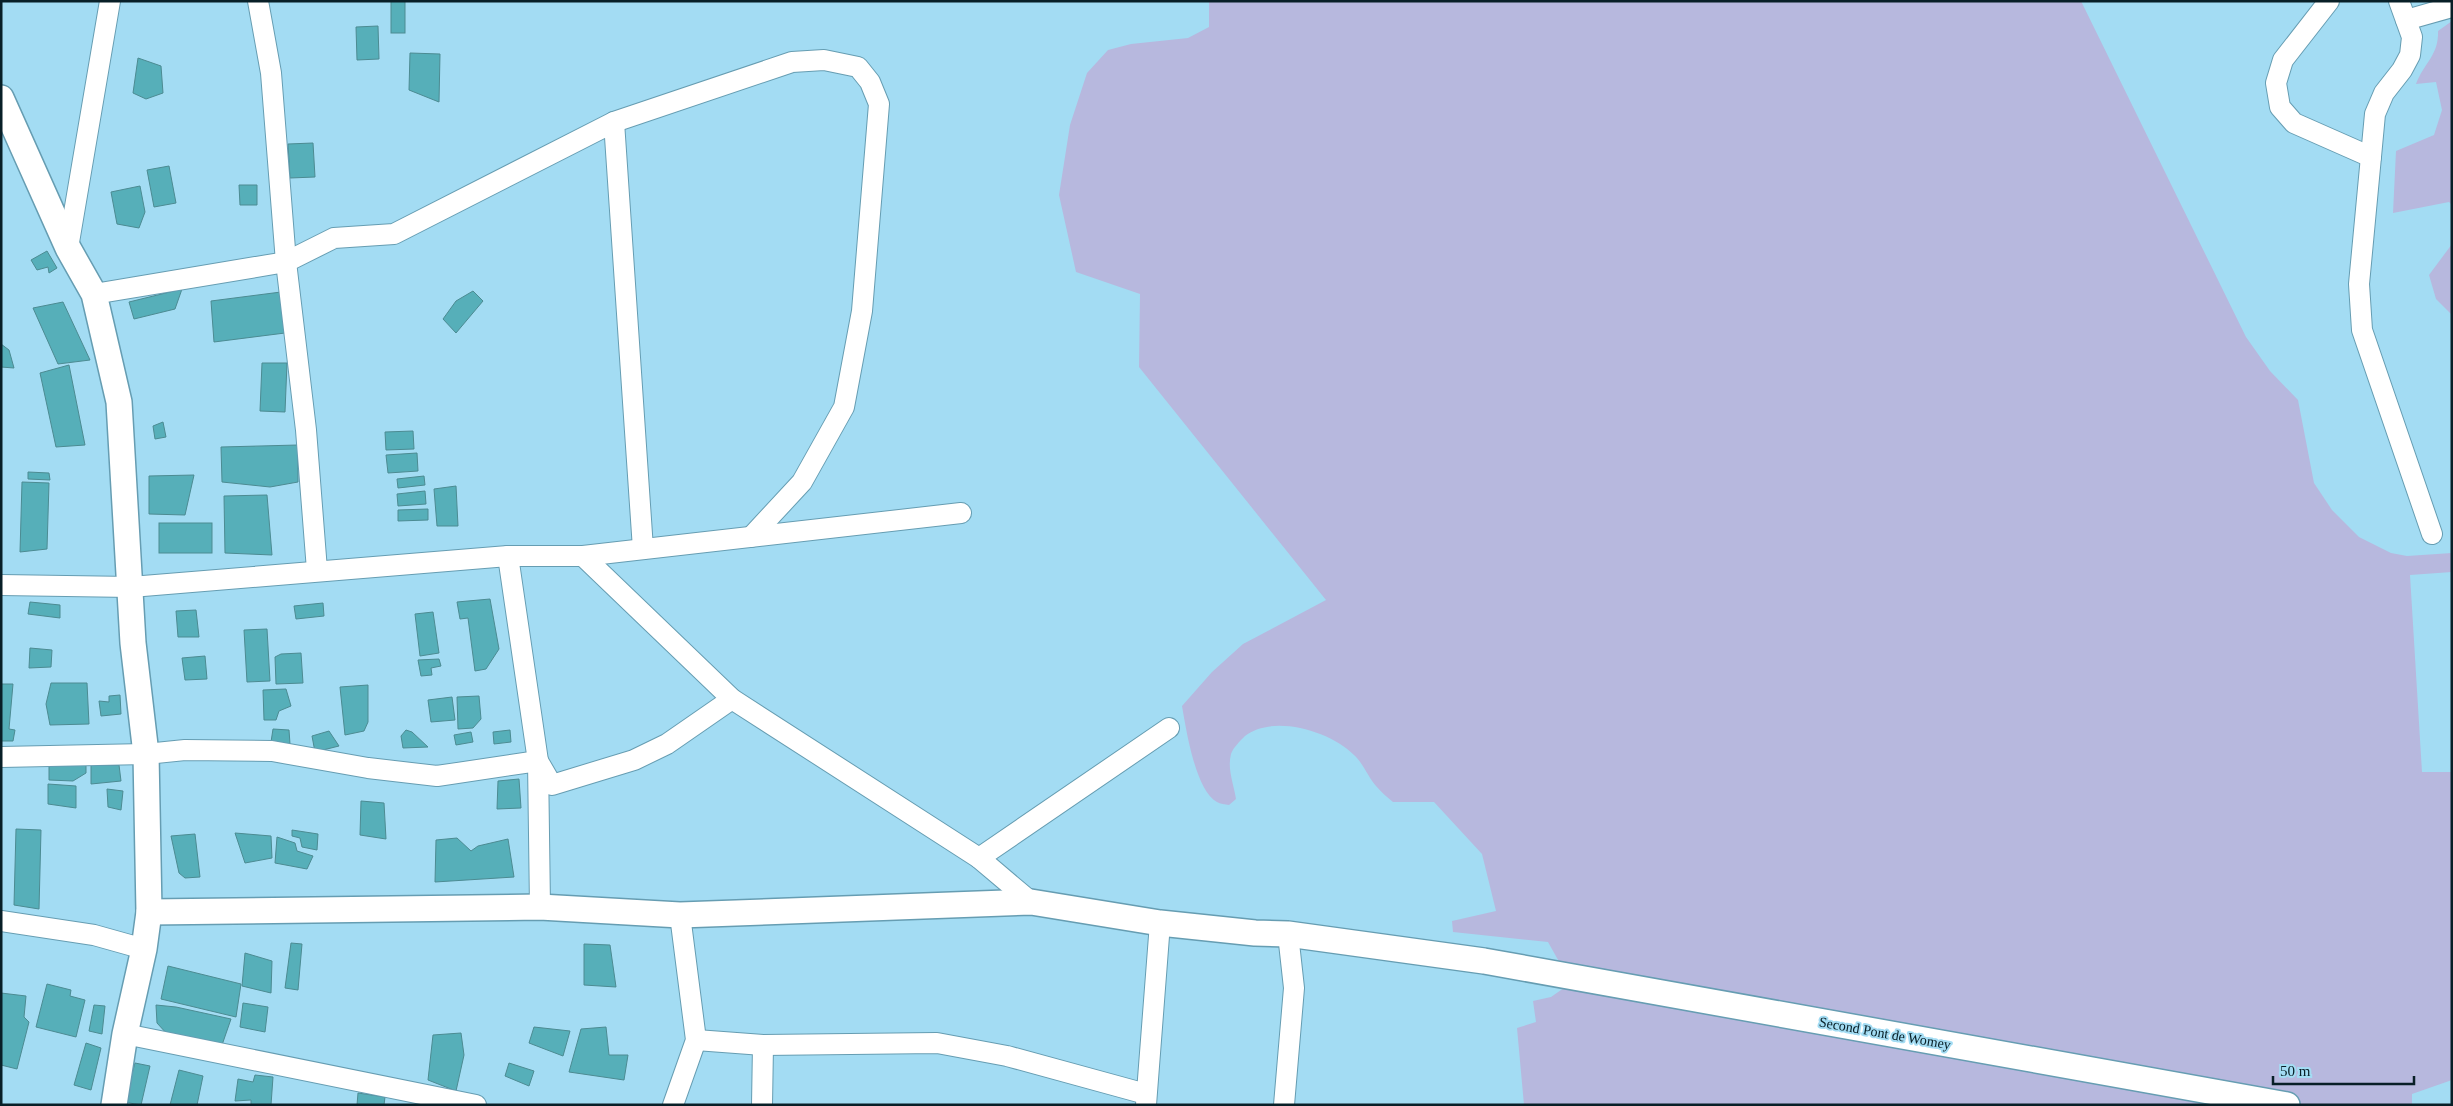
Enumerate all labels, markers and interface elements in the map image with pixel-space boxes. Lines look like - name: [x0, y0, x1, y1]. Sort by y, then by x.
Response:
- street label: Second Pont de Womey: [1818, 1015, 1952, 1052]
- scale bar: [2273, 1054, 2414, 1086]
- text: 50 m: [2280, 1063, 2311, 1079]

